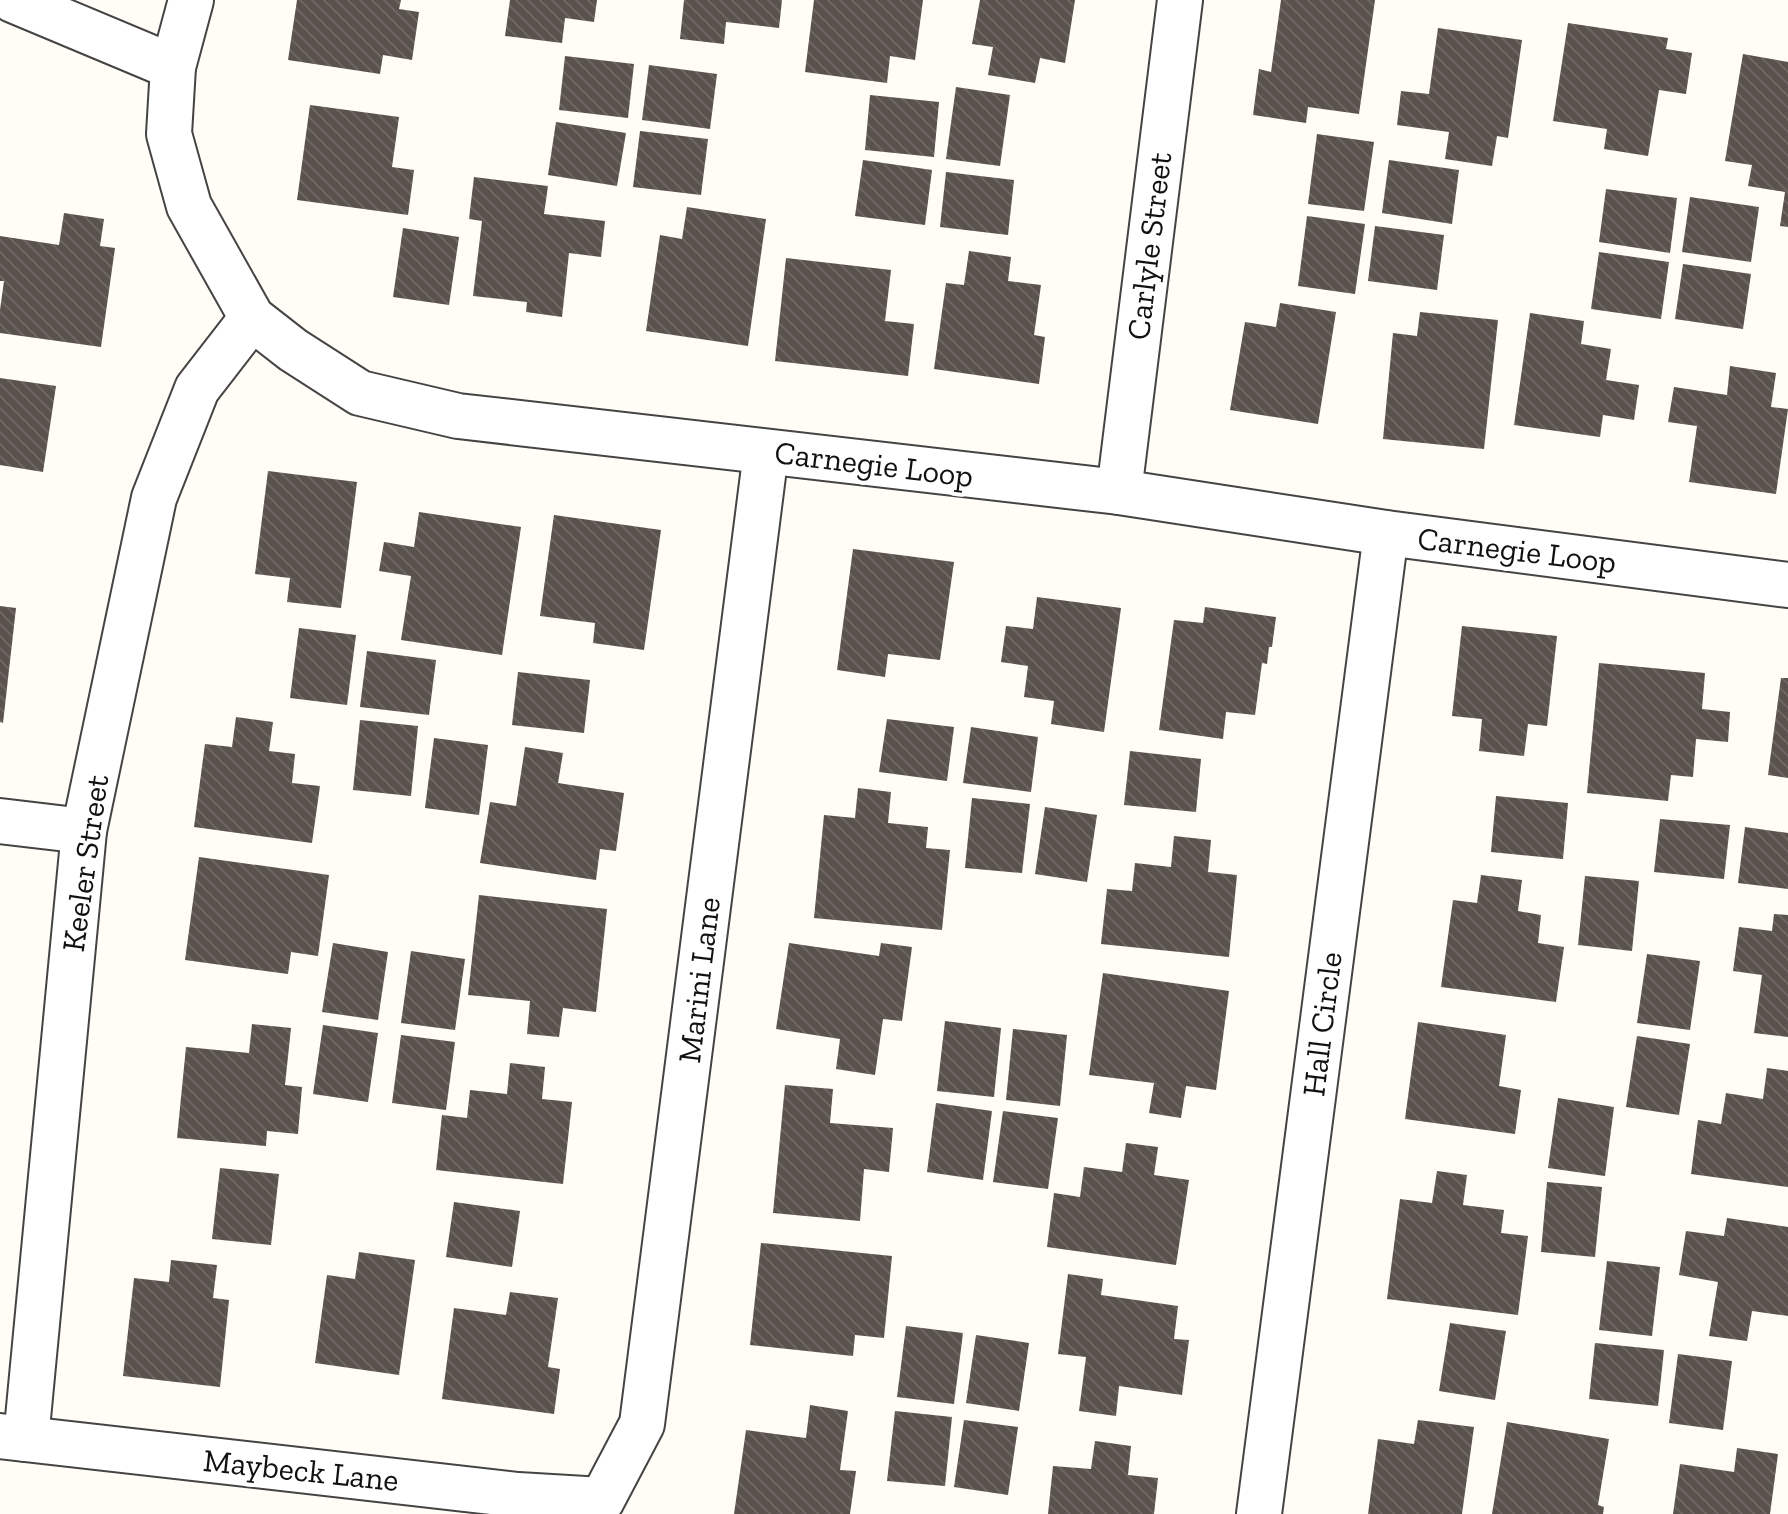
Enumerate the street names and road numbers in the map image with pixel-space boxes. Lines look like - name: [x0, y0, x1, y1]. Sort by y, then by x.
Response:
- street label: Carlyle Street: [1119, 150, 1179, 342]
- street label: Carnegie Loop: [773, 433, 975, 495]
- street label: Carnegie Loop: [1416, 519, 1618, 581]
- street label: Keeler Street: [54, 772, 116, 954]
- street label: Marini Lane: [670, 895, 728, 1065]
- street label: Hall Circle: [1294, 950, 1350, 1098]
- street label: Maybeck Lane: [201, 1441, 401, 1499]

